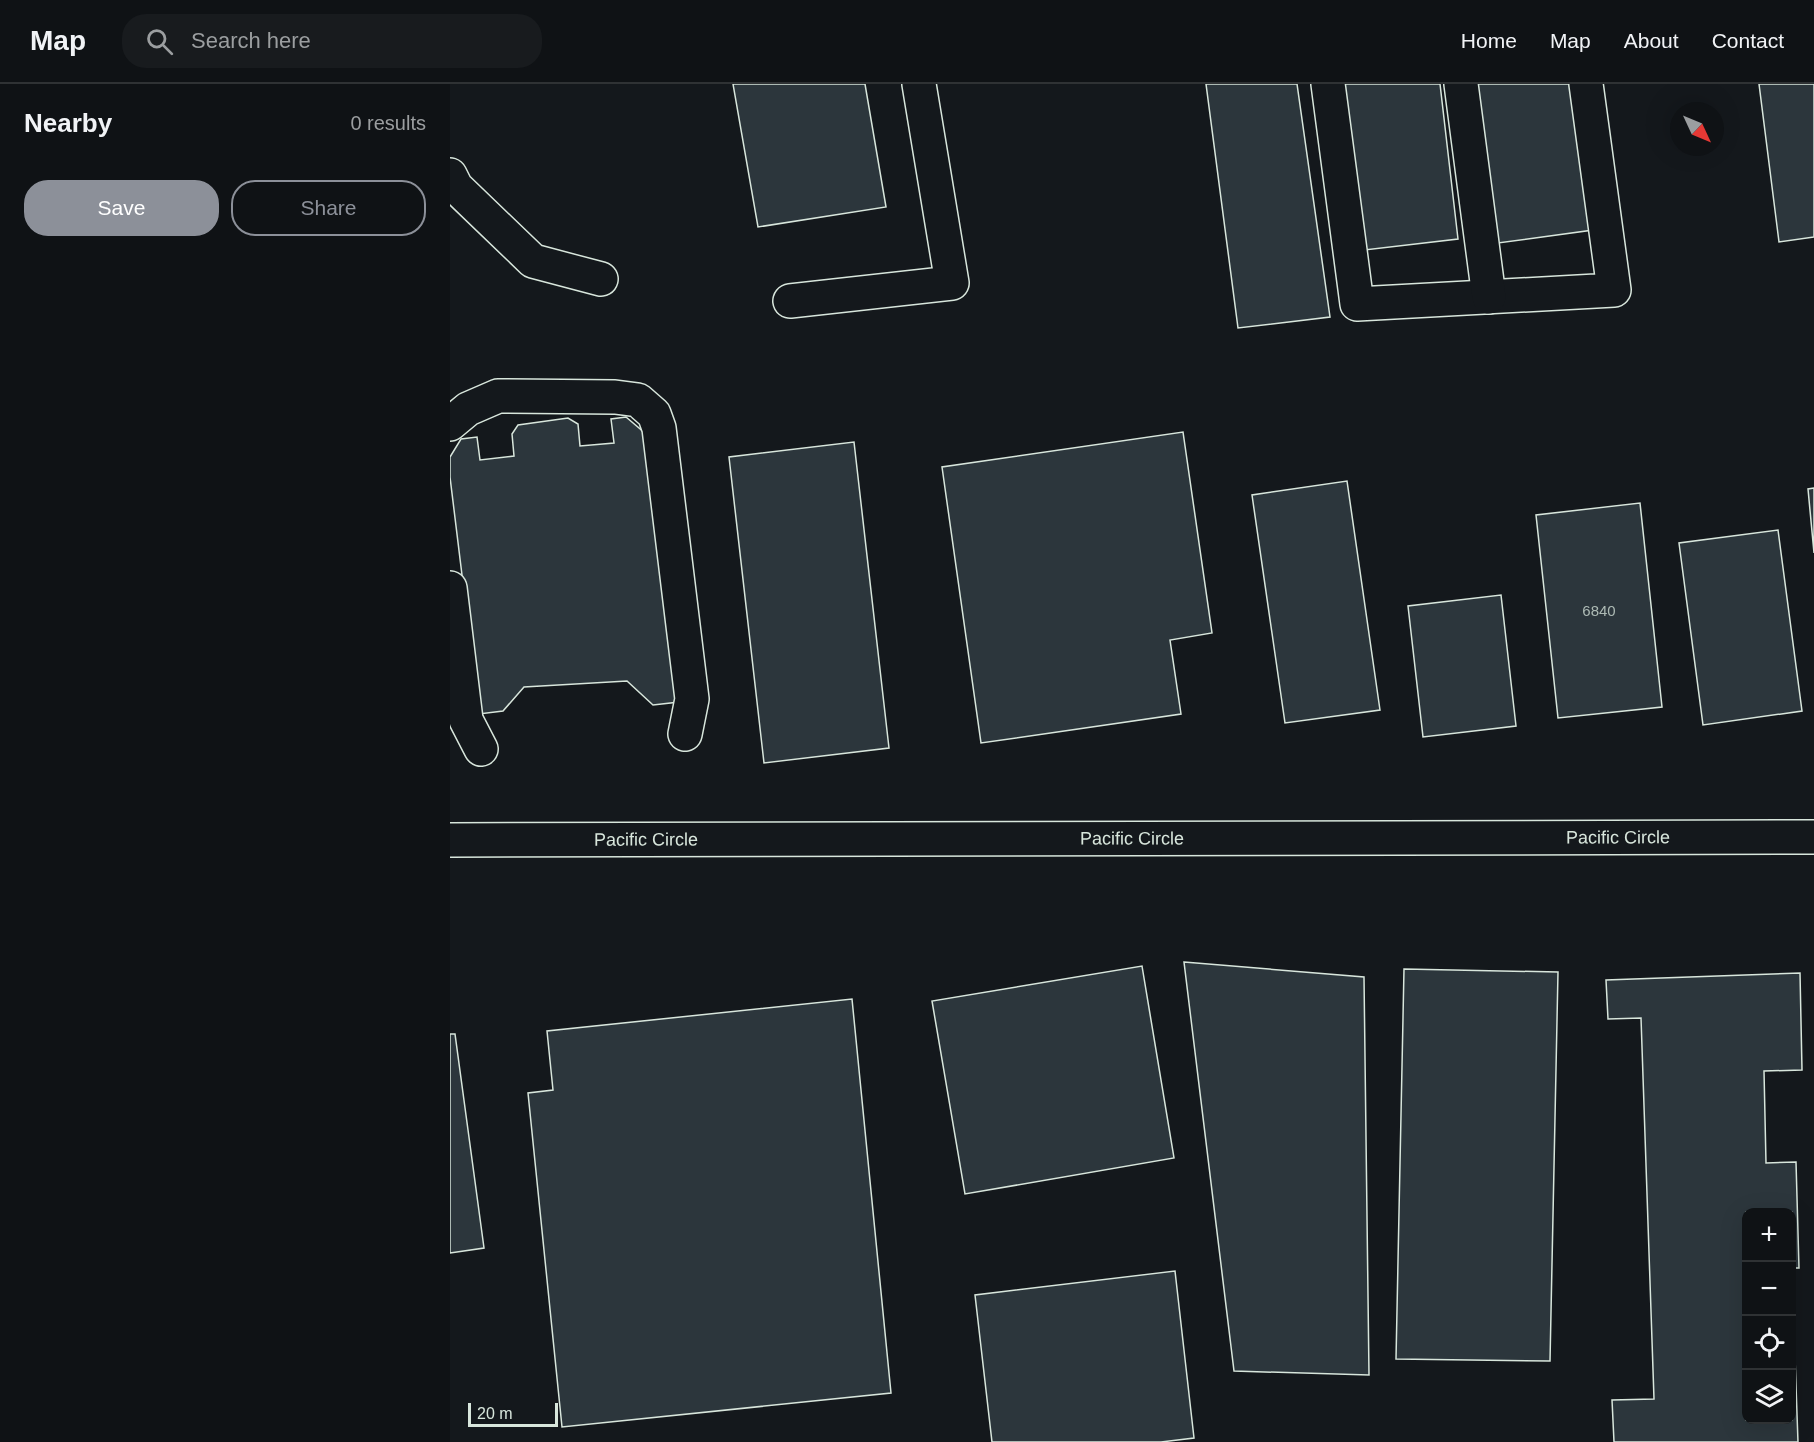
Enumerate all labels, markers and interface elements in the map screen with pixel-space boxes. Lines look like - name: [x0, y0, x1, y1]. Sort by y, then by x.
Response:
- search box: [122, 14, 542, 68]
- text: Map: [30, 25, 86, 56]
- icon: search: [143, 25, 176, 58]
- text: Search here: [191, 28, 311, 53]
- text: Home: [1461, 29, 1517, 52]
- text: Map: [1550, 29, 1591, 52]
- text: About: [1624, 29, 1679, 52]
- text: Contact: [1712, 29, 1784, 52]
- north arrow: [1670, 102, 1724, 156]
- text: Nearby: [24, 108, 112, 138]
- text: 0 results: [350, 112, 426, 134]
- button: Save: [24, 180, 219, 236]
- button: Share: [231, 180, 426, 236]
- house number: 6840: [1582, 602, 1616, 619]
- street label: Pacific Circle: [1566, 827, 1670, 848]
- street label: Pacific Circle: [1080, 828, 1184, 849]
- street label: Pacific Circle: [594, 829, 698, 850]
- map controls: [1742, 1208, 1796, 1424]
- button: +: [1742, 1208, 1796, 1262]
- button: −: [1742, 1262, 1796, 1316]
- button: locate: [1742, 1316, 1796, 1370]
- button: layers: [1742, 1370, 1796, 1424]
- scale bar: [468, 1400, 558, 1428]
- text: 20 m: [477, 1405, 513, 1422]

